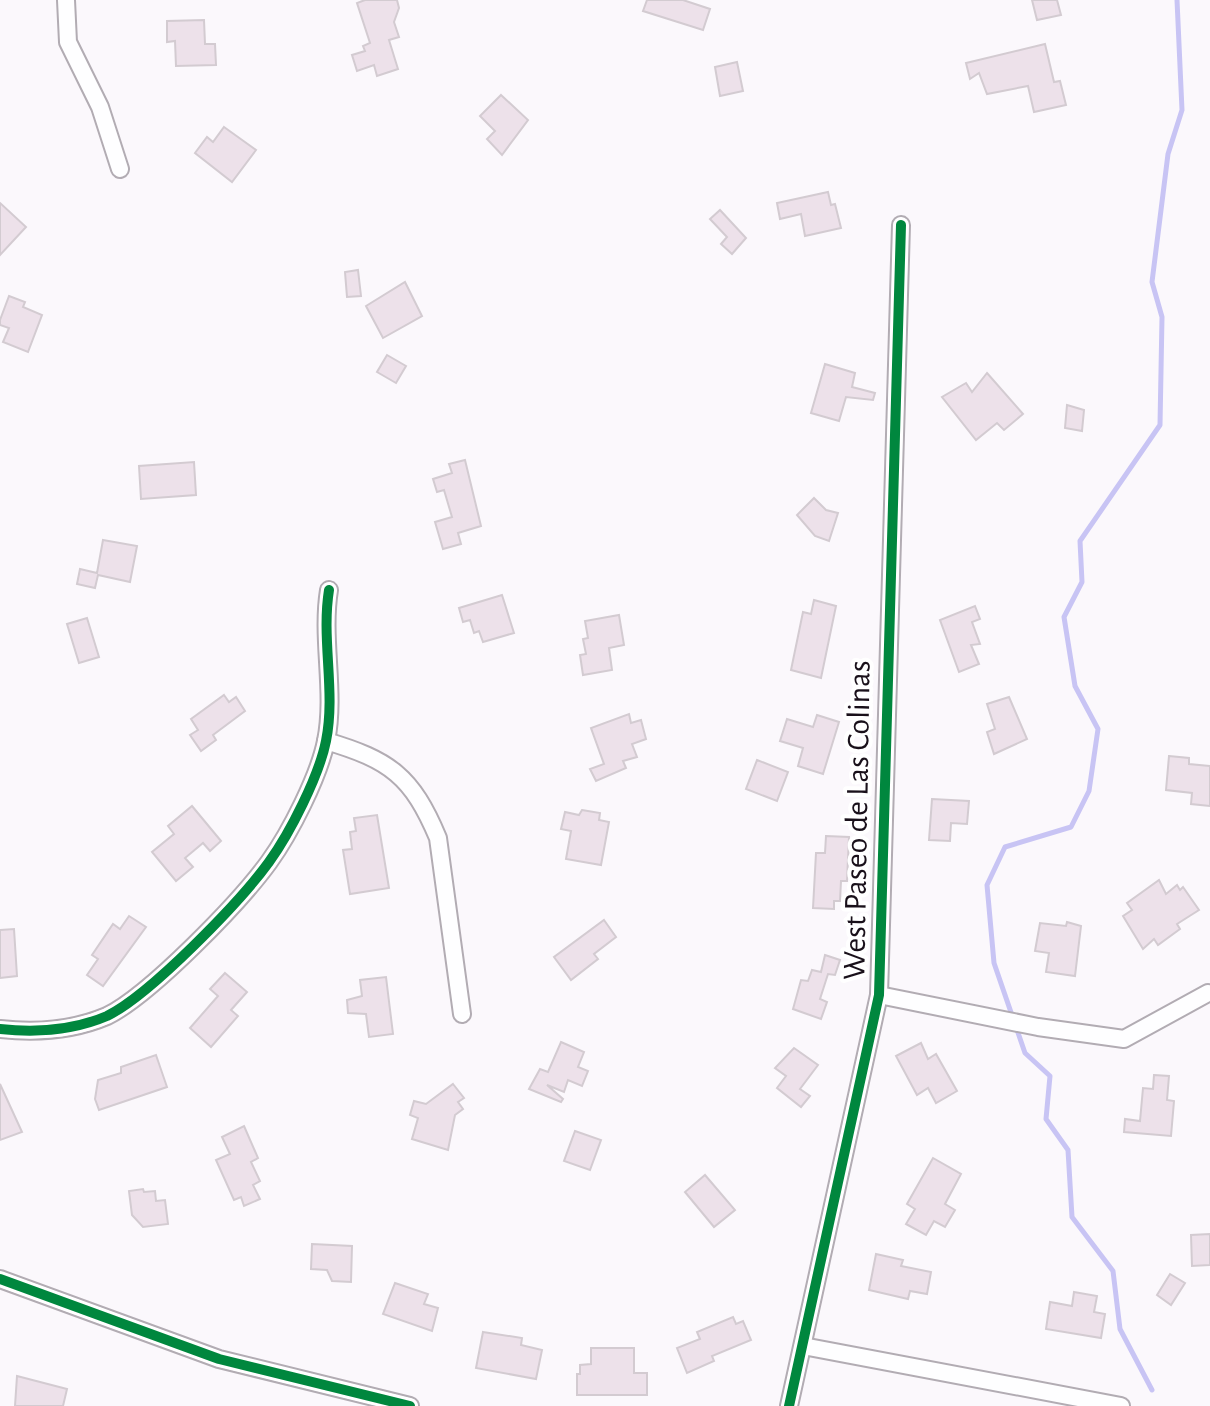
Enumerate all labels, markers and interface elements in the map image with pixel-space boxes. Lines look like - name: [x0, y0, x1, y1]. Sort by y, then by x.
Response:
- street label: West Paseo de Las Colinas: [838, 660, 876, 980]

